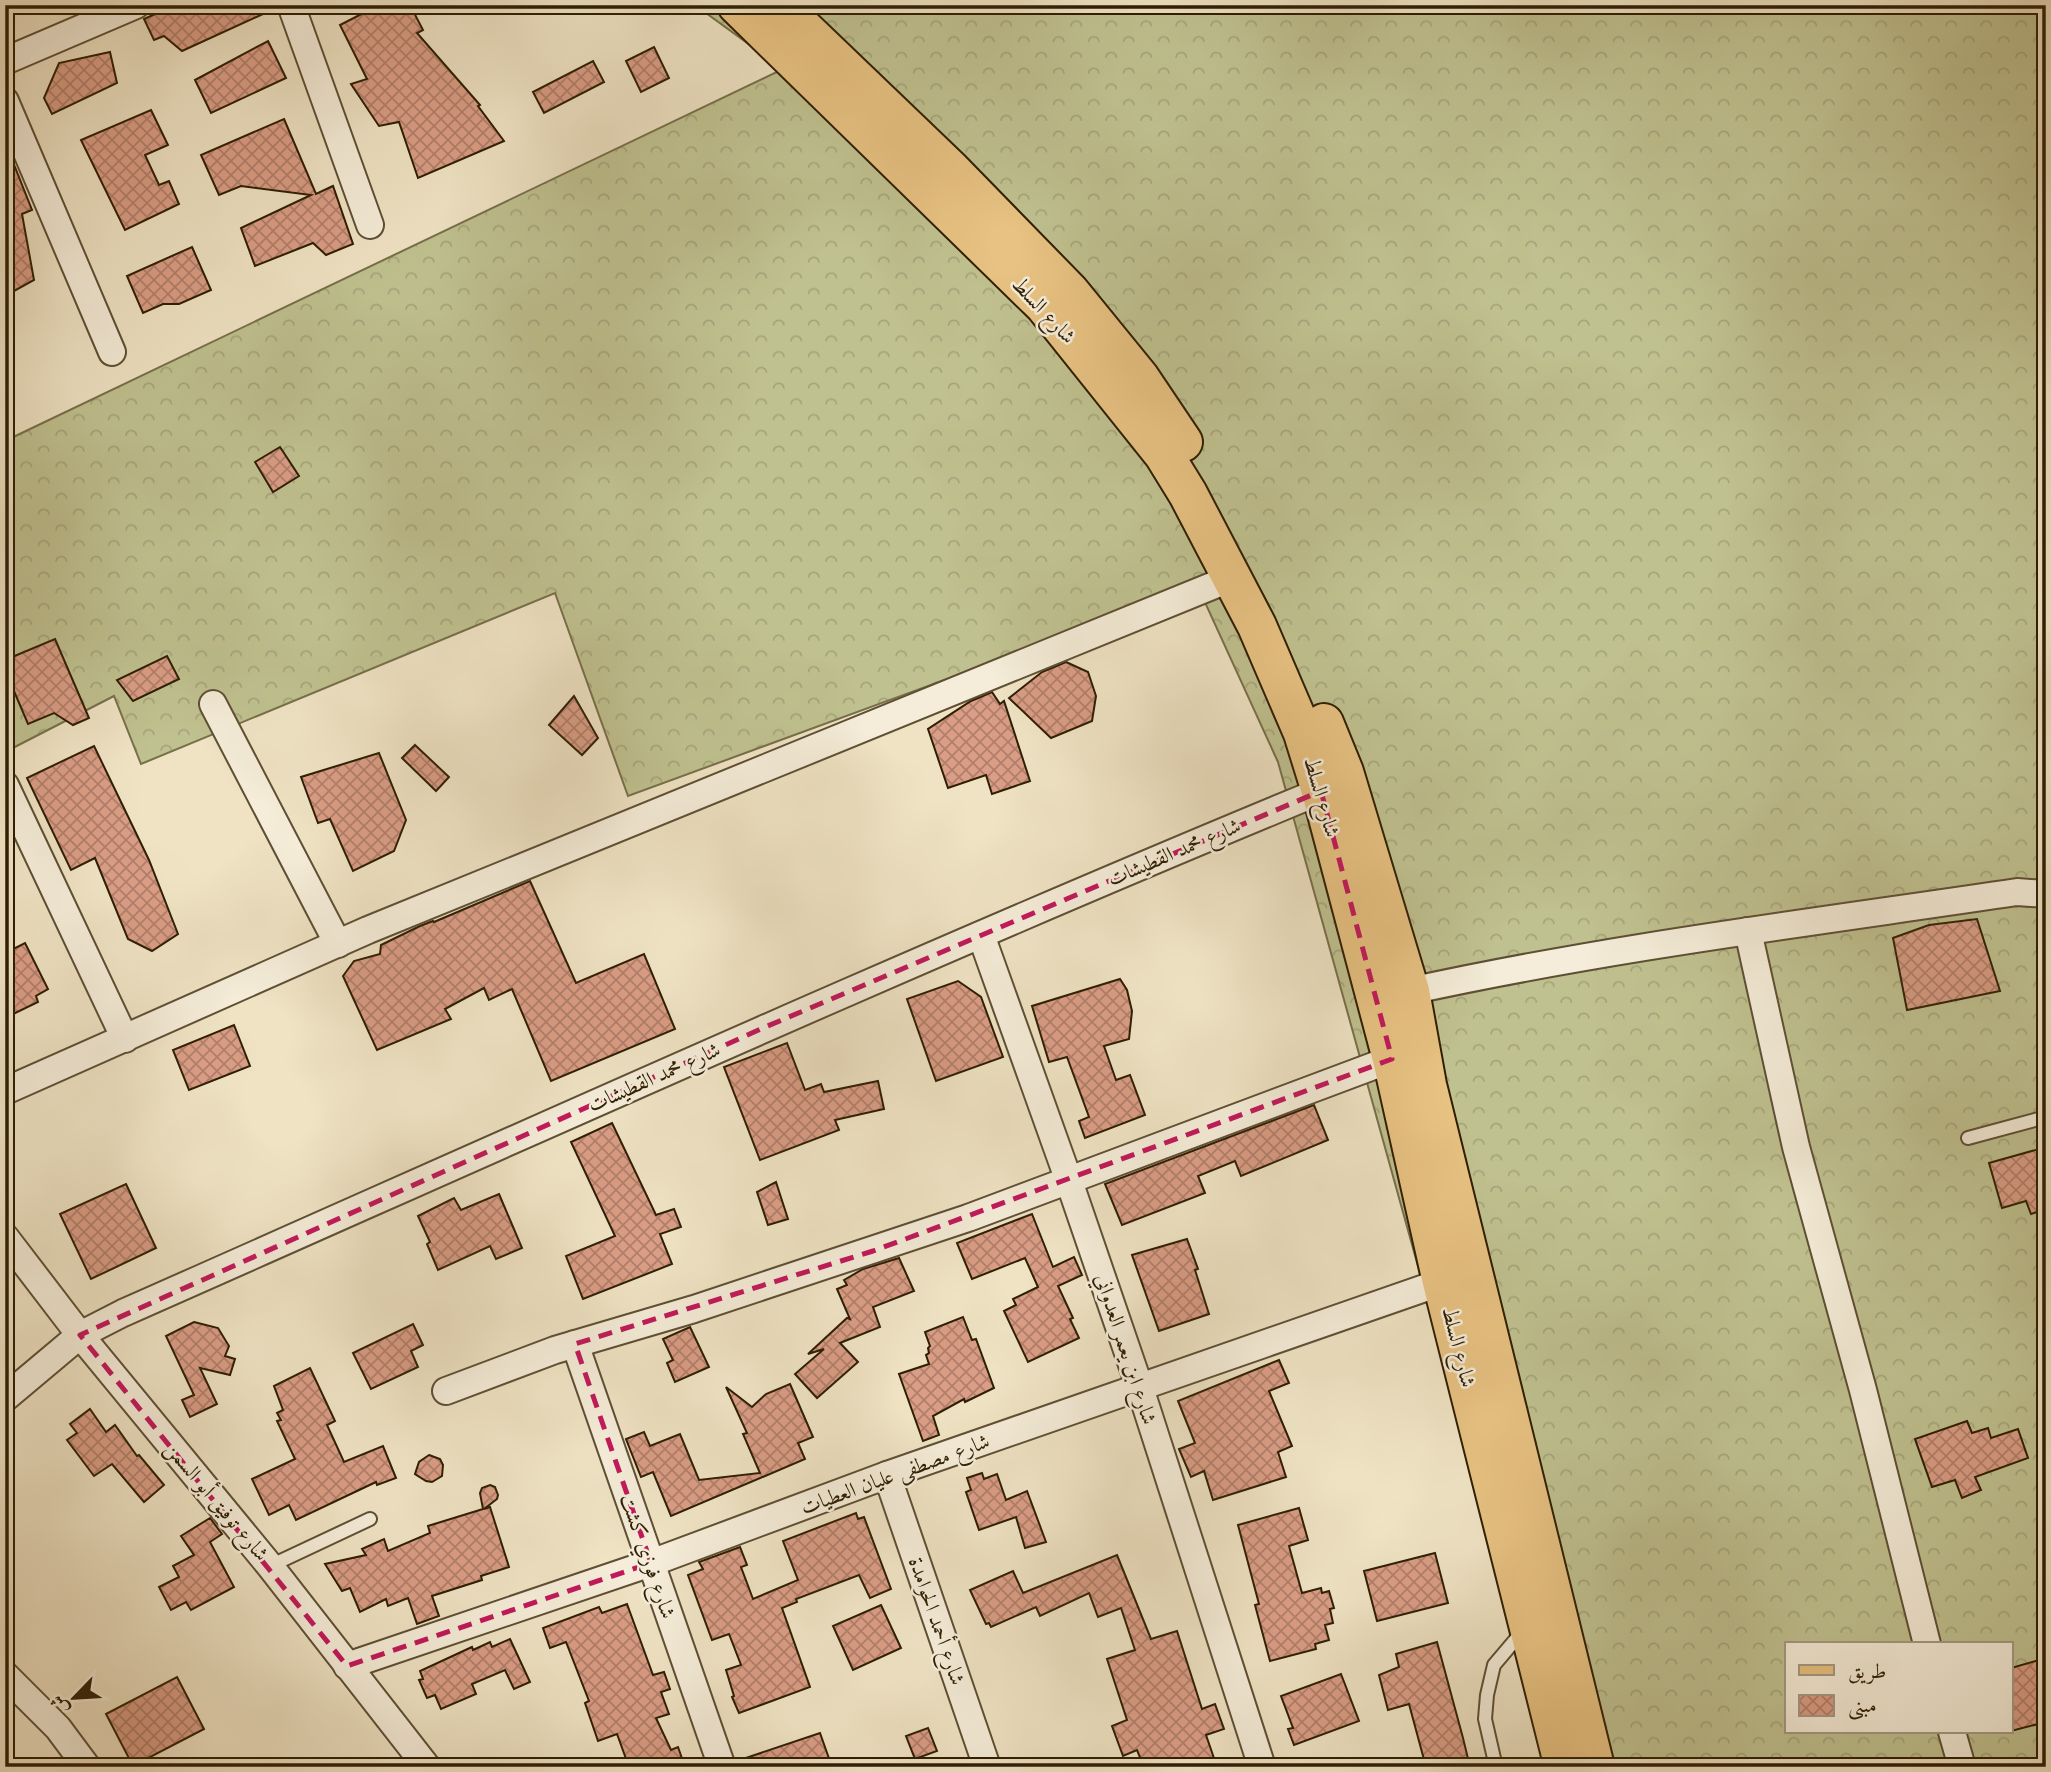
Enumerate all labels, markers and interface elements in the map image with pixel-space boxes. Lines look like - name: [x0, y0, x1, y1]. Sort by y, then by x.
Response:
- street label: شارع السلط: [1003, 273, 1079, 352]
- street label: شارع السلط: [1293, 755, 1343, 842]
- street label: شارع محمد القطيشات: [1105, 816, 1247, 896]
- street label: شارع محمد القطيشات: [585, 1040, 726, 1122]
- street label: شارع ابن يعمر العدواني: [1085, 1272, 1159, 1429]
- street label: شارع السلط: [1432, 1305, 1479, 1391]
- street label: شارع مصطفى عليان العطيات: [798, 1431, 995, 1525]
- street label: شارع توفيق أبو السمن: [156, 1435, 276, 1569]
- street label: شارع فوزي كشت: [610, 1491, 678, 1624]
- street label: شارع أحمد الحوامدة: [898, 1553, 973, 1690]
- legend: [1785, 1642, 2012, 1734]
- text: طريق: [1848, 1662, 1886, 1684]
- north arrow: [38, 1664, 108, 1734]
- text: ش: [48, 1692, 73, 1717]
- text: مبنى: [1848, 1696, 1877, 1720]

